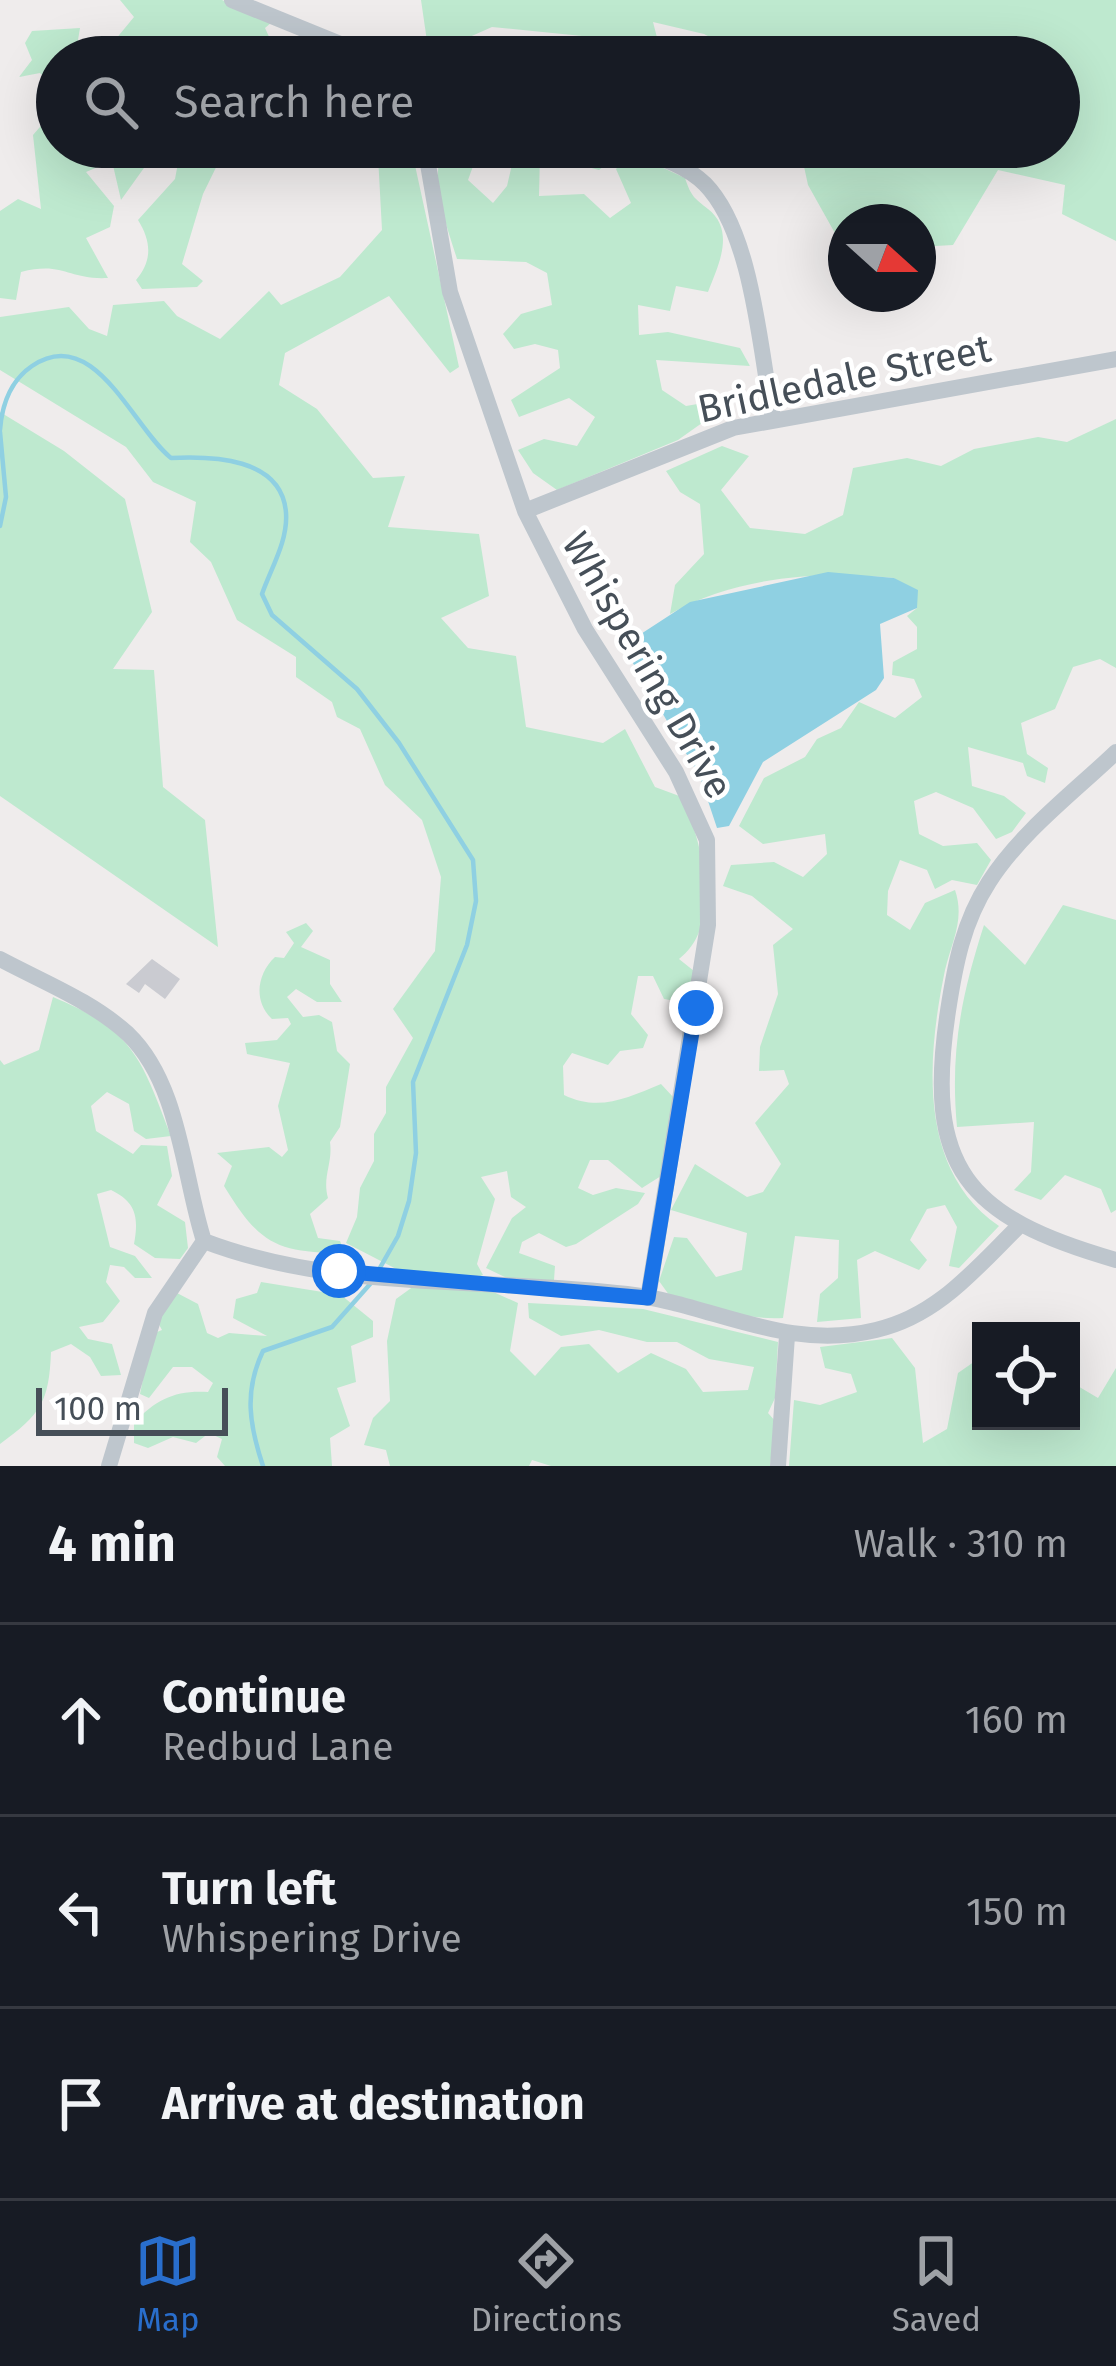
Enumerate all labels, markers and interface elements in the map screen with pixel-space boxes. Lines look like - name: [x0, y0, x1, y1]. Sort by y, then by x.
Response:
- search box: [36, 36, 1080, 168]
- icon: search: [78, 69, 144, 135]
- text: Search here: [174, 75, 414, 129]
- north arrow: [828, 204, 936, 312]
- street label: Bridledale Street: [694, 325, 996, 432]
- street label: Whispering Drive: [552, 524, 742, 807]
- route end: [669, 981, 723, 1035]
- route start: [312, 1244, 366, 1298]
- map controls: [972, 1322, 1080, 1430]
- button: locate: [972, 1322, 1080, 1430]
- scale bar: [36, 1382, 228, 1435]
- text: 100 m: [54, 1389, 142, 1429]
- text: 4 min: [48, 1513, 176, 1575]
- text: Walk · 310 m: [854, 1521, 1068, 1567]
- text: Continue: [162, 1670, 346, 1724]
- icon: ahead: [48, 1687, 114, 1753]
- text: 160 m: [965, 1697, 1068, 1743]
- text: Redbud Lane: [162, 1724, 393, 1770]
- text: Turn left: [162, 1862, 336, 1916]
- icon: left: [48, 1879, 114, 1945]
- text: 150 m: [966, 1889, 1068, 1935]
- text: Whispering Drive: [162, 1916, 462, 1962]
- icon: arrive: [48, 2071, 114, 2137]
- text: Arrive at destination: [162, 2077, 585, 2131]
- tab: Map: [135, 2228, 201, 2340]
- tab: Directions: [471, 2228, 622, 2340]
- tab: Saved: [892, 2228, 981, 2340]

